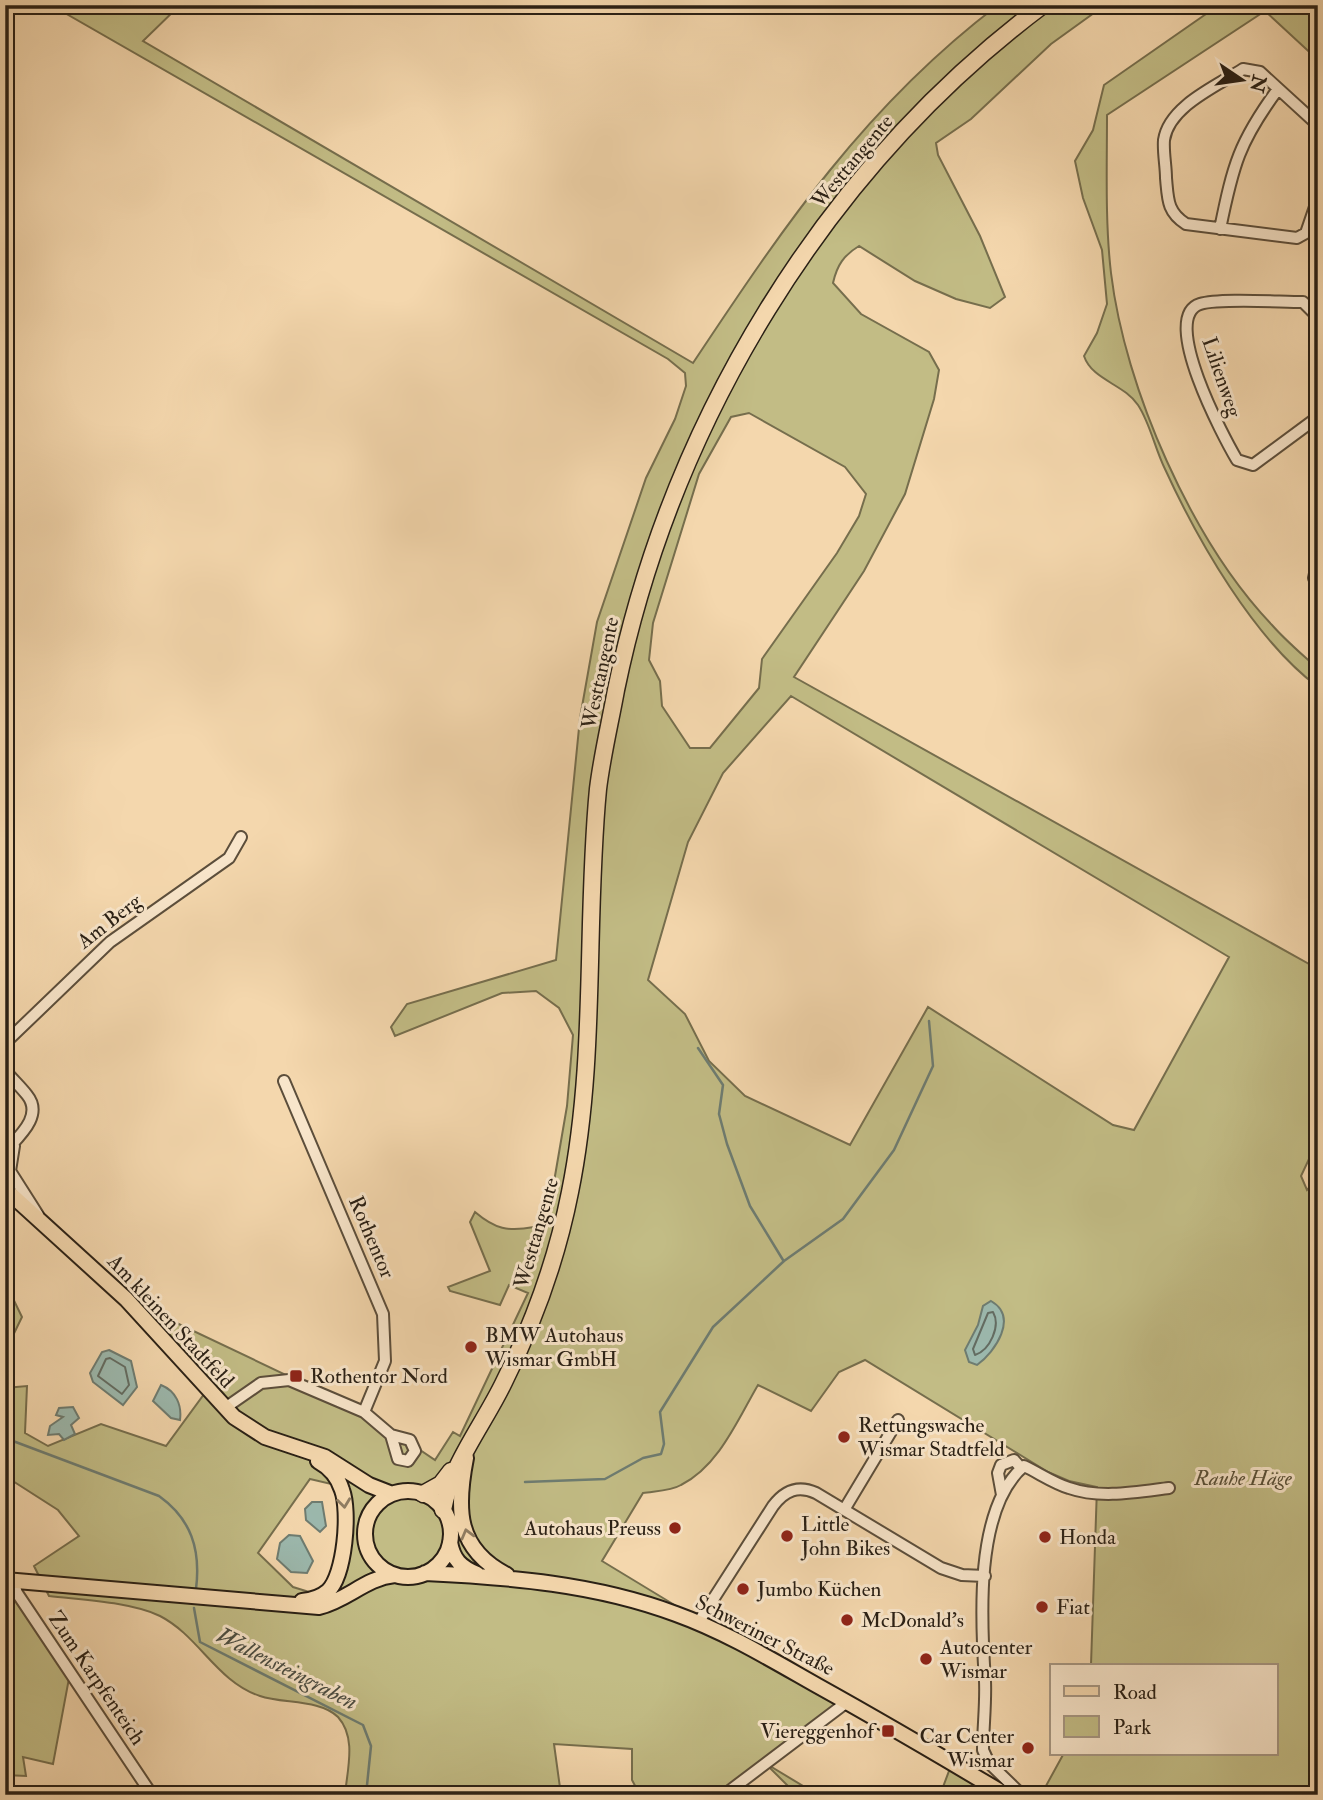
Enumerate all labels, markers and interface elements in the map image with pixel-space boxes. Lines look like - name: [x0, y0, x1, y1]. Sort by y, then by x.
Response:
- north arrow: [1208, 46, 1278, 116]
- text: N: [1244, 72, 1271, 96]
- street label: Westtangente: [805, 109, 899, 214]
- street label: Lilienweg: [1195, 334, 1248, 421]
- street label: Westtangente: [575, 614, 626, 733]
- street label: Am Berg: [71, 887, 148, 956]
- street label: Westtangente: [508, 1174, 565, 1293]
- street label: Rothentor: [342, 1192, 401, 1283]
- street label: Am kleinen Stadtfeld: [101, 1248, 240, 1395]
- place label: BMW Autohaus Wismar GmbH: [484, 1322, 623, 1373]
- marker: BMW Autohaus Wismar GmbH: [463, 1339, 479, 1355]
- place label: Rothentor Nord: [310, 1363, 448, 1390]
- marker: Rothentor Nord: [288, 1368, 304, 1384]
- place label: Rettungswache Wismar Stadtfeld: [857, 1412, 1005, 1463]
- marker: Rettungswache Wismar Stadtfeld: [836, 1429, 852, 1445]
- park label: Rauhe Häge: [1193, 1465, 1293, 1492]
- one-way arrow: [337, 1498, 352, 1509]
- place label: Little John Bikes: [800, 1511, 890, 1562]
- place label: Autohaus Preuss: [523, 1515, 661, 1542]
- marker: Autohaus Preuss: [667, 1520, 683, 1536]
- place label: Honda: [1059, 1524, 1116, 1551]
- one-way arrow: [461, 1528, 475, 1540]
- marker: Little John Bikes: [779, 1528, 795, 1544]
- marker: Honda: [1037, 1529, 1053, 1545]
- place label: Jumbo Küchen: [756, 1576, 881, 1603]
- marker: Jumbo Küchen: [735, 1581, 751, 1597]
- street label: Schweriner Straße: [691, 1589, 839, 1682]
- place label: Fiat: [1056, 1594, 1090, 1621]
- marker: Fiat: [1034, 1599, 1050, 1615]
- street label: Zum Karpfenteich: [42, 1606, 151, 1750]
- place label: McDonald's: [861, 1607, 964, 1634]
- marker: McDonald's: [839, 1612, 855, 1628]
- water label: Wallensteingraben: [211, 1620, 362, 1716]
- place label: Autocenter Wismar: [939, 1634, 1032, 1685]
- marker: Autocenter Wismar: [918, 1651, 934, 1667]
- legend: [1050, 1664, 1278, 1755]
- text: Road: [1113, 1679, 1158, 1706]
- text: Park: [1113, 1714, 1151, 1741]
- place label: Viereggenhof: [760, 1718, 877, 1745]
- marker: Viereggenhof: [880, 1723, 896, 1739]
- place label: Car Center Wismar: [920, 1723, 1014, 1774]
- marker: Car Center Wismar: [1020, 1740, 1036, 1756]

